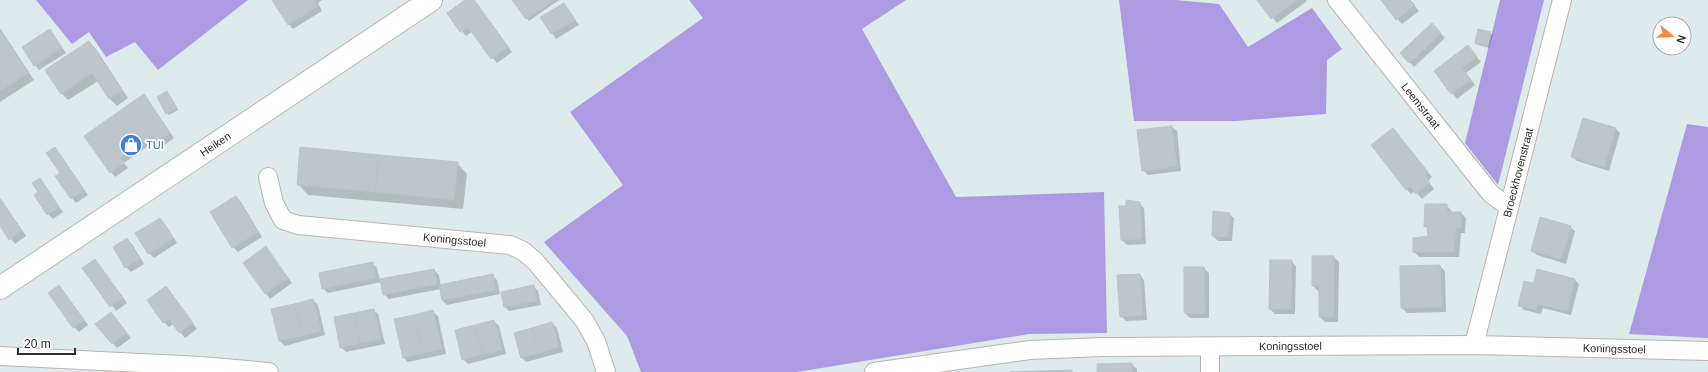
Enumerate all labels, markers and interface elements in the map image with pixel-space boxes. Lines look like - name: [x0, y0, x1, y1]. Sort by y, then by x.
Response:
- north arrow: [1652, 16, 1692, 56]
- text: N: [1674, 34, 1688, 45]
- street label: Leemstraat: [1399, 80, 1443, 131]
- street label: Broeckhovenstraat: [1501, 127, 1535, 218]
- street label: Heiken: [198, 130, 233, 159]
- shop icon: TUI: [118, 132, 144, 158]
- place label: TUI: [146, 139, 164, 151]
- street label: Koningsstoel: [423, 231, 487, 249]
- scale bar: [18, 330, 75, 356]
- text: 20 m: [24, 337, 51, 351]
- street label: Koningsstoel: [1259, 340, 1322, 352]
- street label: Koningsstoel: [1583, 342, 1646, 355]

